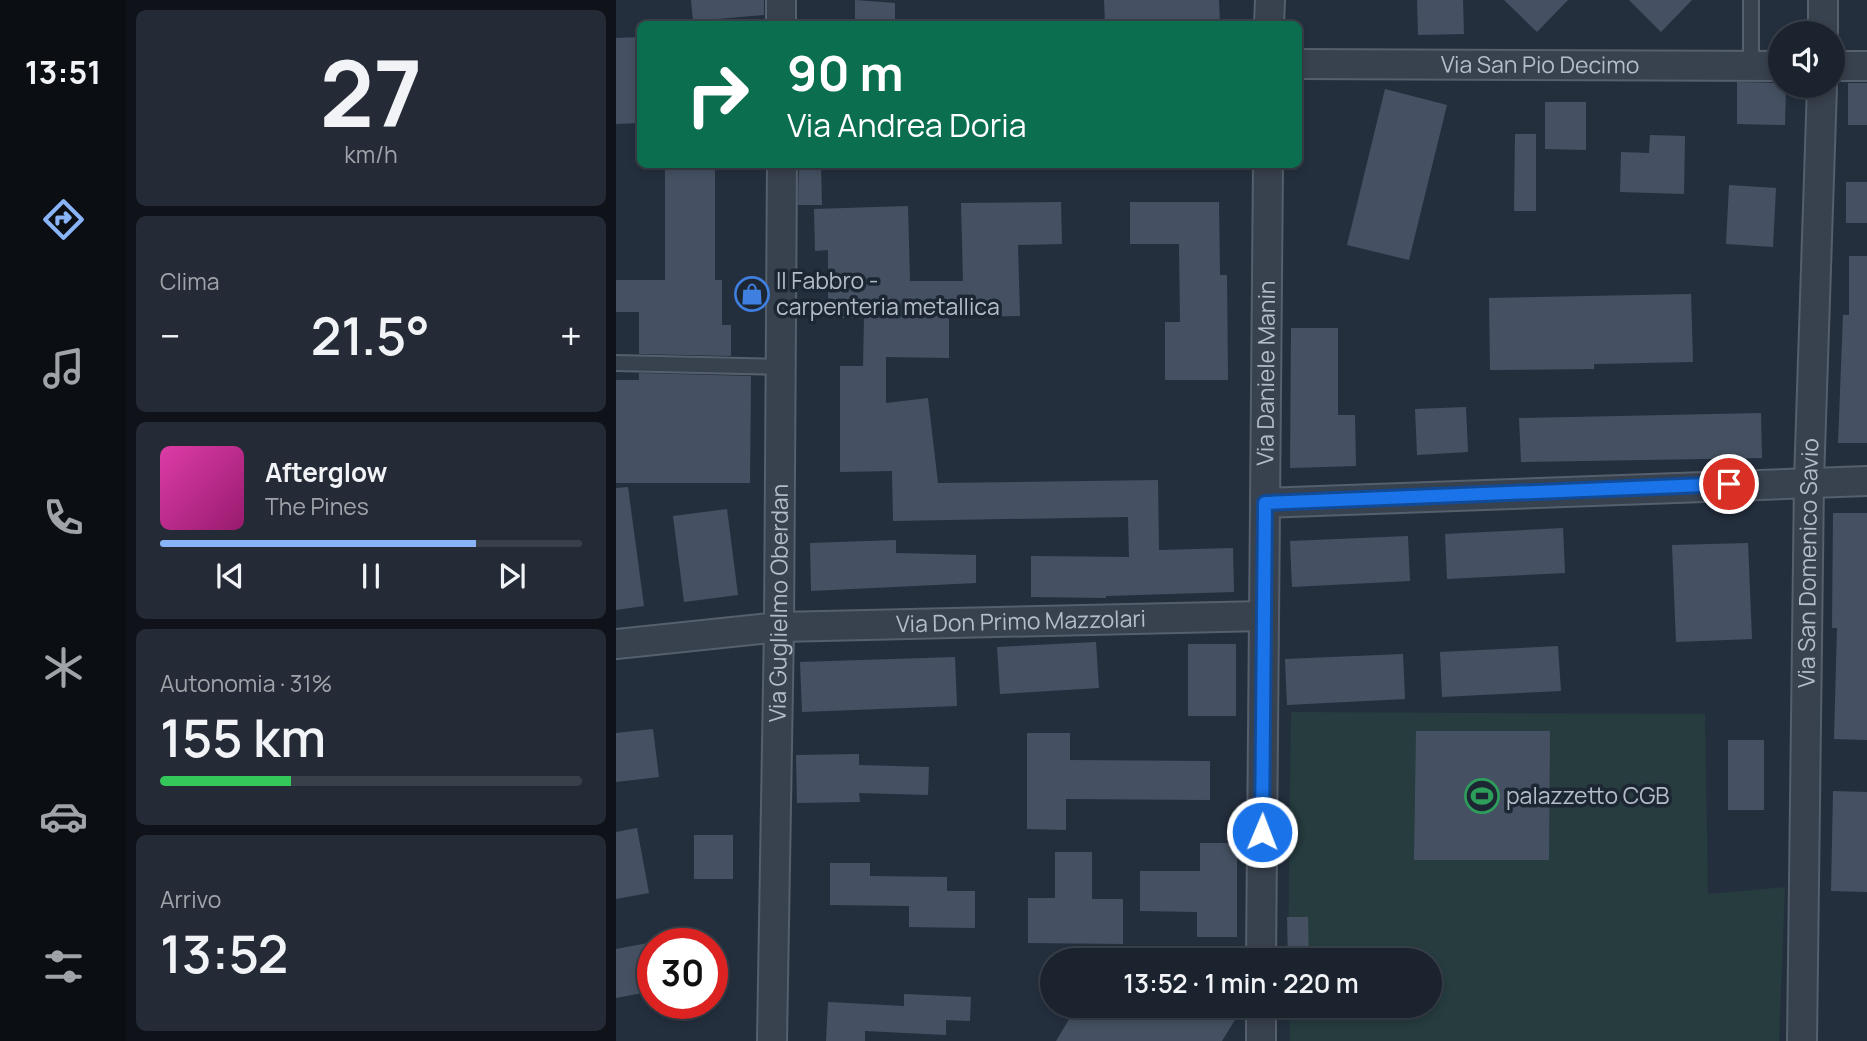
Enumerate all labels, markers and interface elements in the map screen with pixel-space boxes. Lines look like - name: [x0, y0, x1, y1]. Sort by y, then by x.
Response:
- map controls: [1768, 21, 1845, 98]
- button: sound: [1768, 21, 1845, 98]
- text: 27: [320, 30, 422, 154]
- text: 90 m: [787, 39, 904, 106]
- street label: Via San Pio Decimo: [1441, 48, 1639, 80]
- icon: right: [672, 49, 763, 140]
- text: 13:51: [25, 50, 101, 94]
- text: Via Andrea Doria: [787, 103, 1026, 147]
- text: km/h: [344, 138, 398, 170]
- icon: directions: [39, 195, 88, 244]
- place label: Il Fabbro - carpenteria metallica: [776, 264, 1000, 322]
- text: Clima: [160, 265, 219, 297]
- shop icon: Il Fabbro - carpenteria metallica: [733, 275, 771, 313]
- street label: Via Daniele Manin: [1248, 280, 1282, 466]
- text: 21.5°: [311, 300, 430, 371]
- text: −: [160, 309, 181, 361]
- text: +: [560, 309, 582, 361]
- icon: music: [39, 344, 88, 393]
- street label: Via San Domenico Savio: [1789, 438, 1825, 688]
- text: Afterglow: [265, 454, 387, 490]
- pin: [1699, 454, 1759, 514]
- icon: arrive: [1710, 465, 1748, 503]
- street label: Via Guglielmo Oberdan: [760, 484, 795, 723]
- text: The Pines: [265, 490, 369, 522]
- icon: phone: [39, 493, 88, 542]
- icon: previous: [211, 557, 249, 595]
- icon: pause: [352, 557, 390, 595]
- icon: next: [493, 557, 531, 595]
- street label: Via Don Primo Mazzolari: [896, 602, 1146, 639]
- icon: climate: [39, 643, 88, 692]
- text: Autonomia · 31%: [160, 667, 332, 699]
- text: 155 km: [160, 702, 326, 773]
- sports icon: palazzetto CGB: [1463, 777, 1501, 815]
- place label: palazzetto CGB: [1506, 779, 1669, 811]
- icon: car: [39, 792, 88, 841]
- position arrow: [1225, 795, 1299, 869]
- text: Arrivo: [160, 883, 221, 915]
- text: 13:52: [160, 918, 288, 989]
- speed limit sign: 30: [637, 928, 728, 1019]
- icon: filters: [39, 942, 88, 991]
- text: 13:52 · 1 min · 220 m: [1123, 965, 1359, 1001]

